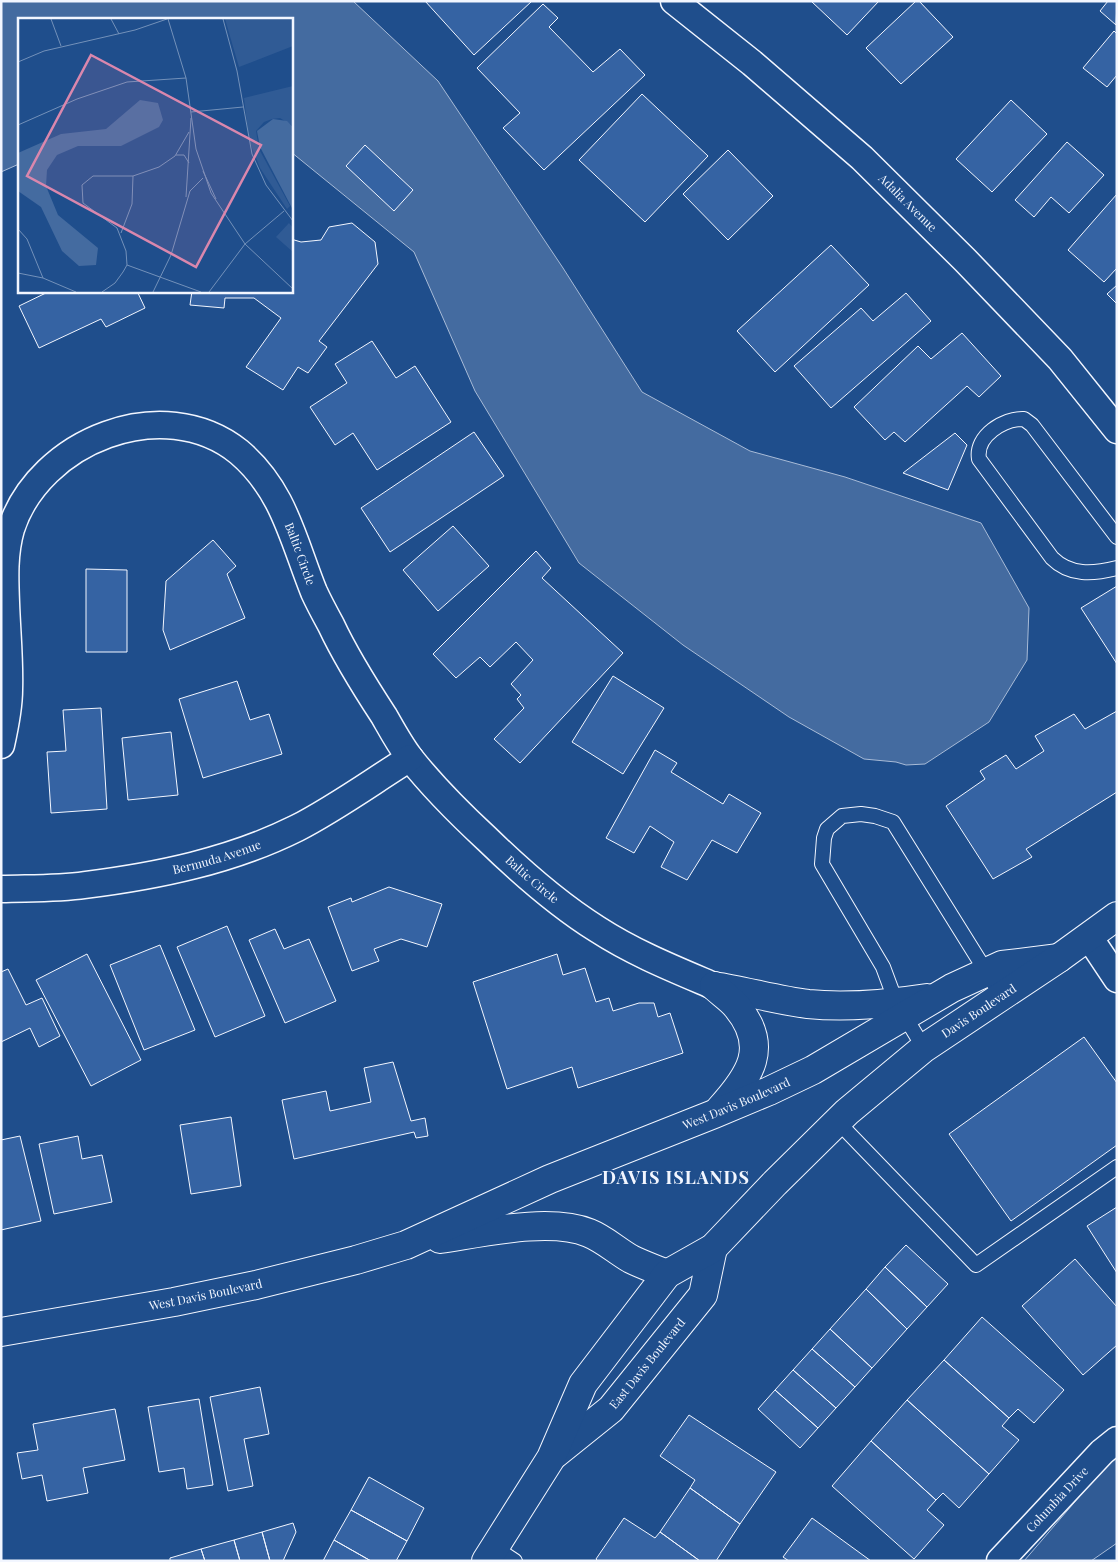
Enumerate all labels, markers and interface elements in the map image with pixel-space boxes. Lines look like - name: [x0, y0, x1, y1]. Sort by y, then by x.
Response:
- inset map: [18, 18, 292, 292]
- street label: Adalia Avenue: [875, 169, 941, 235]
- street label: Baltic Circle: [282, 520, 320, 587]
- street label: Bermuda Avenue: [171, 836, 263, 877]
- street label: Baltic Circle: [502, 852, 563, 906]
- street label: Davis Boulevard: [938, 980, 1019, 1041]
- street label: West Davis Boulevard: [679, 1073, 792, 1133]
- district label: DAVIS ISLANDS: [602, 1165, 750, 1189]
- street label: West Davis Boulevard: [147, 1275, 264, 1313]
- street label: East Davis Boulevard: [605, 1314, 688, 1412]
- street label: Columbia Drive: [1022, 1463, 1091, 1535]

